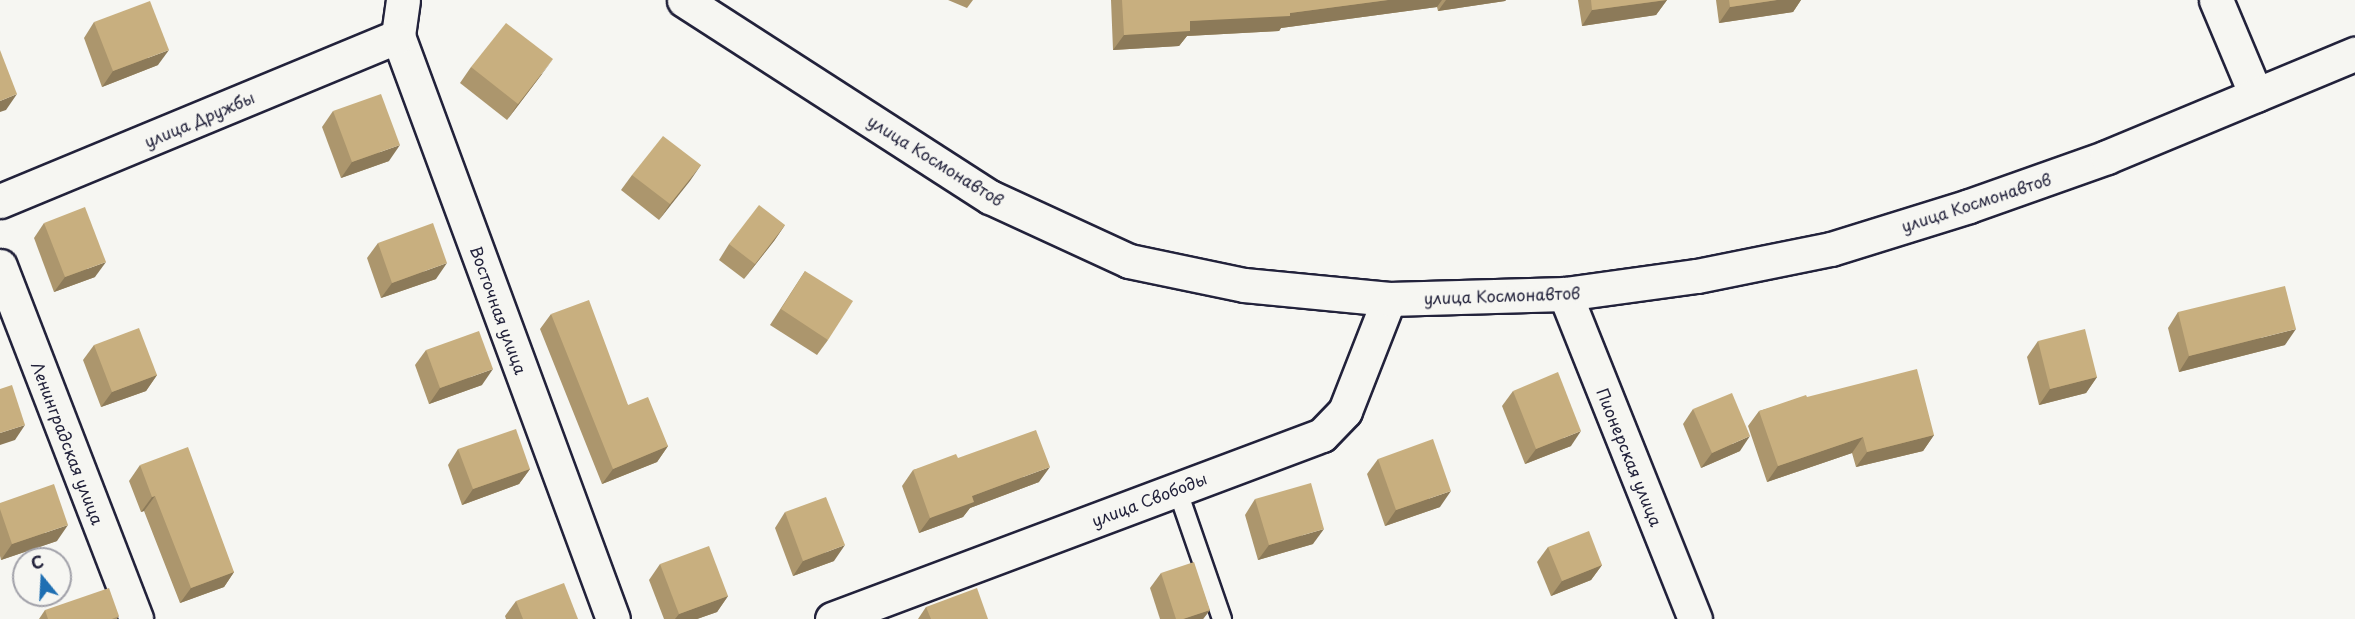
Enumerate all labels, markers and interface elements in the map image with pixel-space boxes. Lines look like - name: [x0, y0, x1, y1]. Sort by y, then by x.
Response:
- street label: улица Дружбы: [141, 87, 257, 151]
- street label: улица Космонавтов: [864, 110, 1008, 210]
- street label: улица Космонавтов: [1898, 169, 2054, 235]
- street label: Восточная улица: [467, 243, 531, 377]
- street label: улица Космонавтов: [1423, 283, 1581, 307]
- street label: Ленинградская улица: [28, 358, 108, 528]
- street label: Пионерская улица: [1593, 385, 1667, 529]
- street label: улица Свободы: [1088, 468, 1210, 530]
- north arrow: [12, 547, 72, 607]
- text: С: [28, 549, 46, 575]

